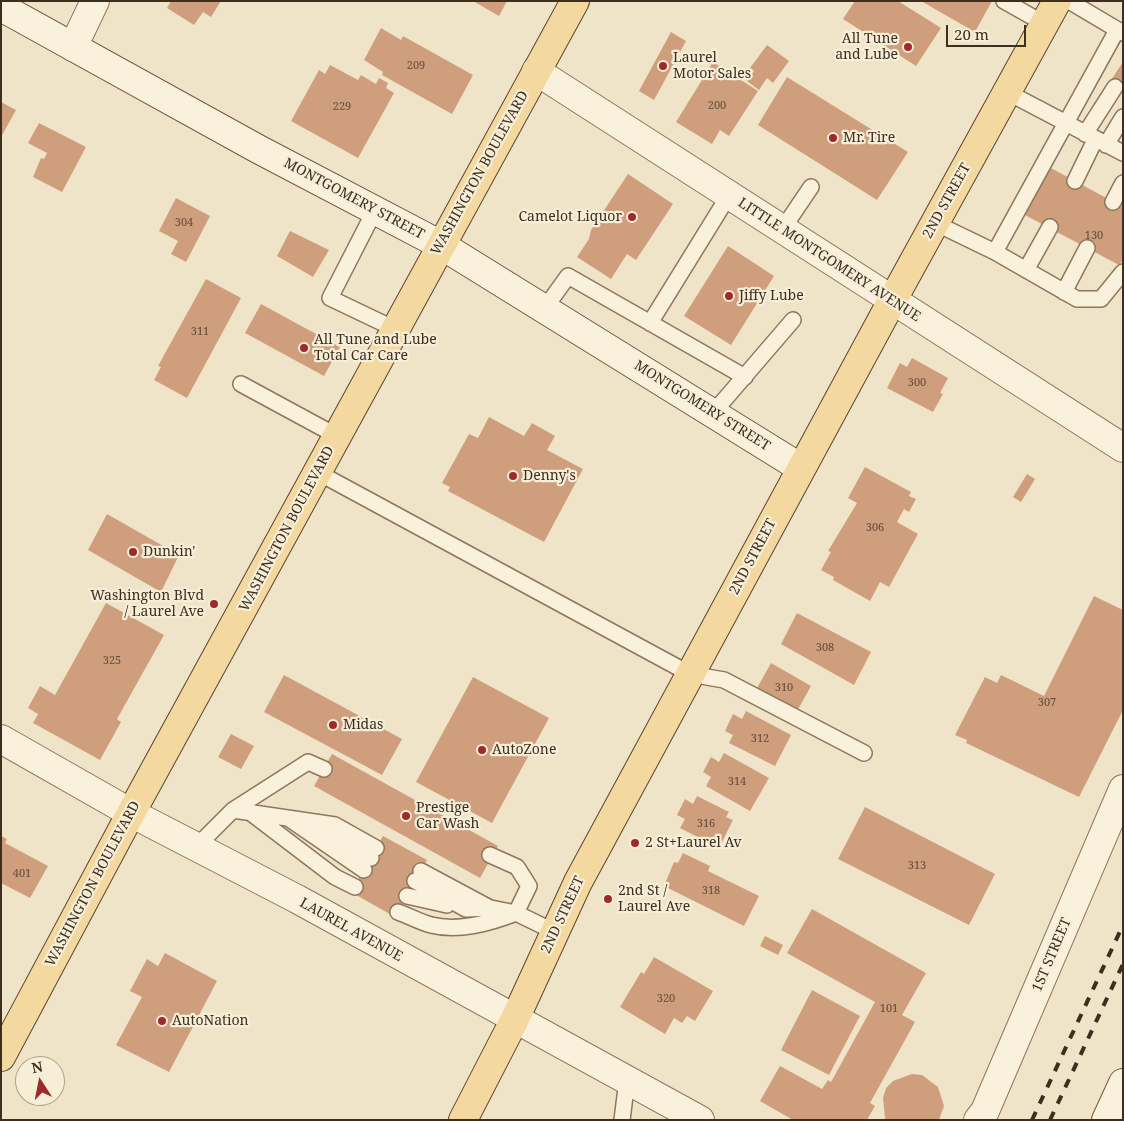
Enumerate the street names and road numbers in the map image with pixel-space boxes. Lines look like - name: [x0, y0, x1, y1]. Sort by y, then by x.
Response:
- street label: WASHINGTON BOULEVARD: [428, 88, 532, 258]
- street label: MONTGOMERY STREET: [281, 155, 427, 243]
- street label: 2ND STREET: [919, 160, 975, 242]
- street label: LITTLE MONTGOMERY AVENUE: [735, 195, 923, 325]
- street label: MONTGOMERY STREET: [631, 357, 773, 455]
- street label: WASHINGTON BOULEVARD: [236, 443, 338, 615]
- street label: 2ND STREET: [726, 516, 780, 598]
- street label: WASHINGTON BOULEVARD: [42, 798, 144, 970]
- street label: 2ND STREET: [538, 874, 588, 956]
- street label: LAUREL AVENUE: [297, 895, 405, 965]
- street label: 1ST STREET: [1029, 916, 1075, 994]

